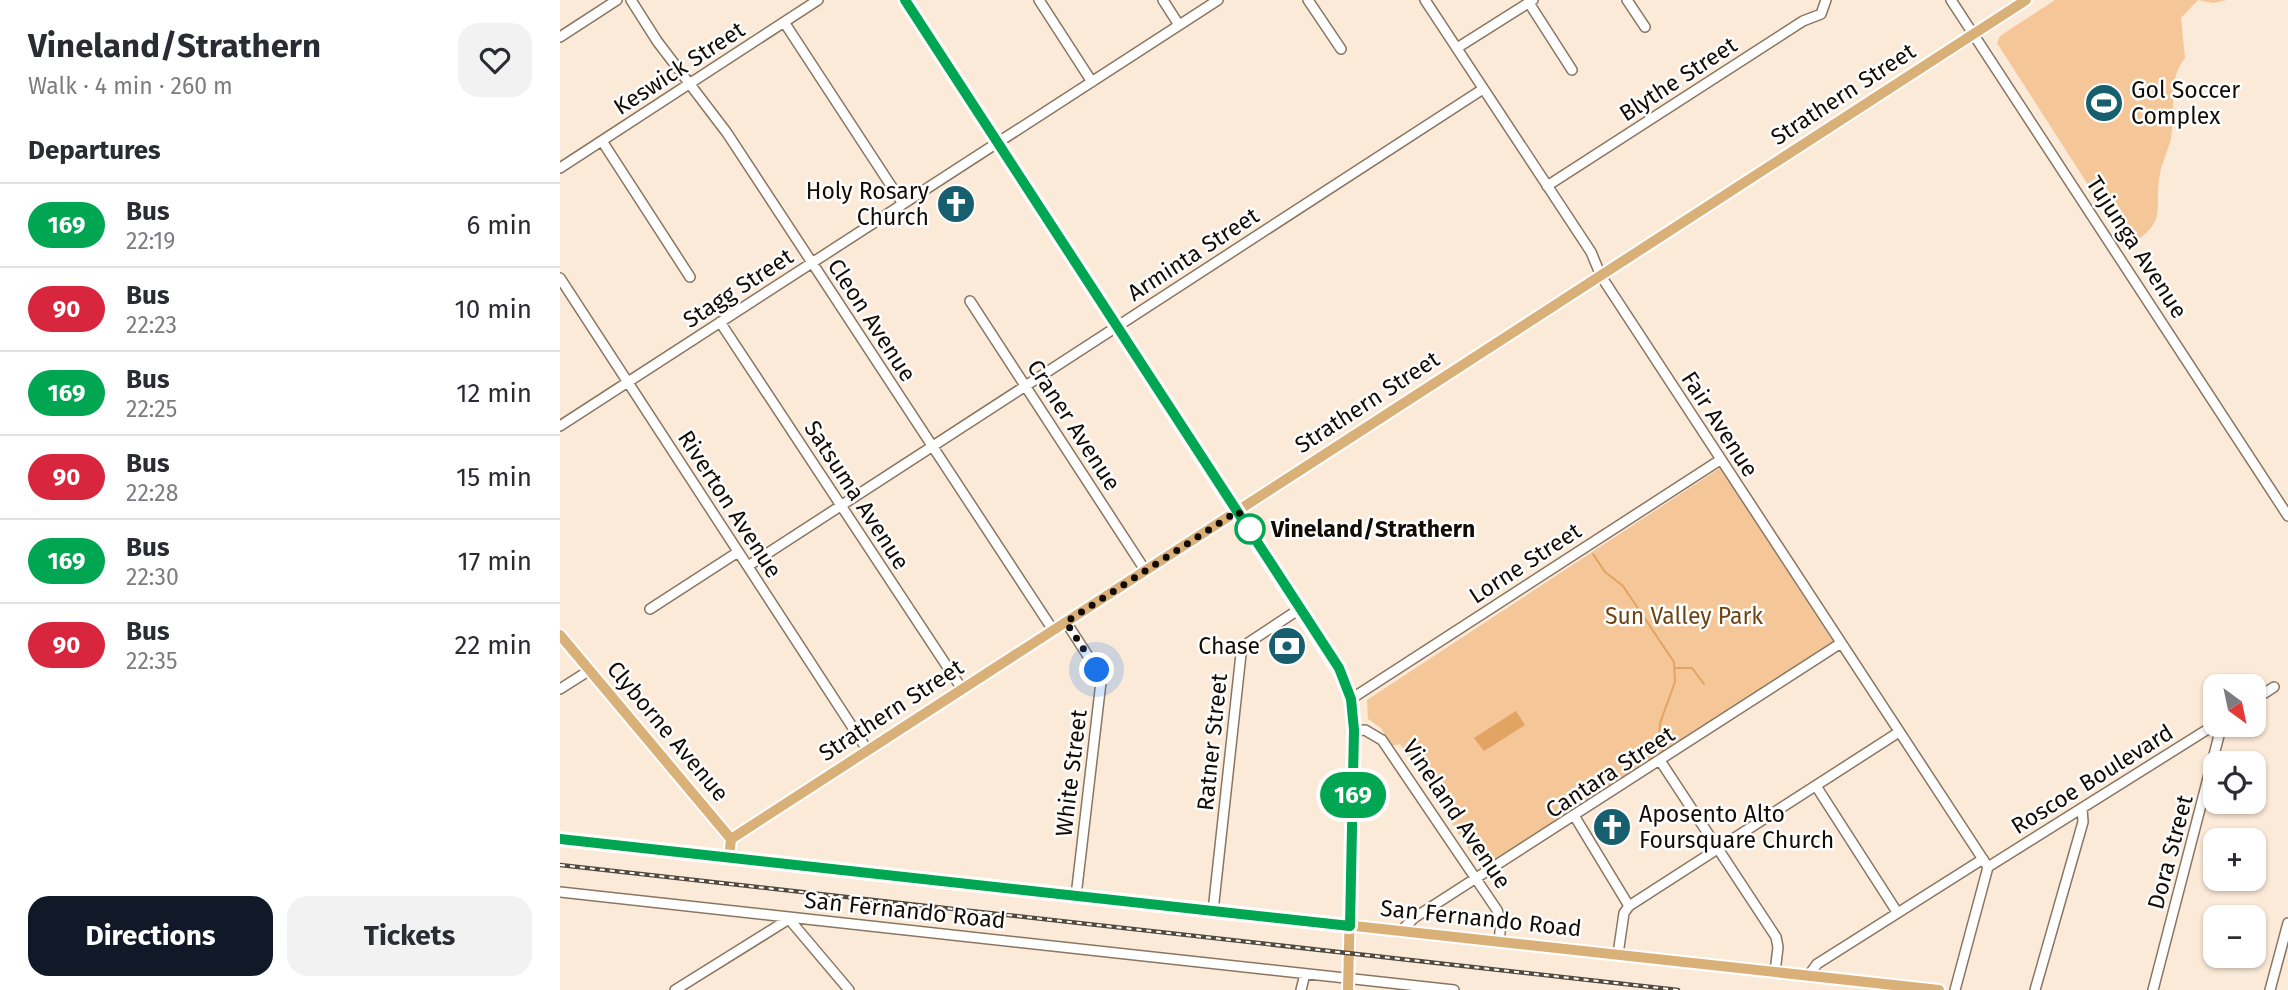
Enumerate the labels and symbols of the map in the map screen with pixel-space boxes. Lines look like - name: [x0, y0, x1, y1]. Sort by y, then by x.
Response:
- street label: Keswick Street: [608, 15, 750, 121]
- street label: Blythe Street: [1614, 30, 1743, 127]
- street label: Strathern Street: [1766, 37, 1921, 151]
- place label: Gol Soccer Complex: [2131, 76, 2240, 130]
- sports icon: Gol Soccer Complex: [2083, 82, 2125, 124]
- street label: Tujunga Avenue: [2081, 171, 2193, 323]
- place label: Holy Rosary Church: [806, 177, 930, 231]
- church icon: Holy Rosary Church: [935, 183, 977, 225]
- street label: Arminta Street: [1122, 201, 1264, 307]
- street label: Stagg Street: [678, 242, 799, 334]
- street label: Cleon Avenue: [822, 253, 922, 387]
- street label: Strathern Street: [1290, 345, 1445, 459]
- street label: Craner Avenue: [1021, 354, 1127, 496]
- street label: Fair Avenue: [1676, 366, 1764, 482]
- street label: Satsuma Avenue: [798, 415, 916, 575]
- street label: Riverton Avenue: [672, 425, 788, 583]
- marker: Vineland/Strathern: [1235, 514, 1265, 544]
- place label: Vineland/Strathern: [1270, 515, 1475, 543]
- street label: Lorne Street: [1464, 516, 1587, 610]
- park label: Sun Valley Park: [1605, 602, 1763, 630]
- bank icon: Chase: [1266, 625, 1308, 667]
- place label: Chase: [1198, 632, 1260, 660]
- your location: [1079, 652, 1114, 687]
- street label: Strathern Street: [814, 653, 969, 767]
- street label: Clyborne Avenue: [601, 655, 735, 807]
- street label: Ratner Street: [1191, 671, 1233, 812]
- north arrow: [2203, 674, 2266, 737]
- street label: White Street: [1049, 707, 1093, 838]
- street label: Roscoe Boulevard: [2006, 718, 2178, 840]
- street label: Cantara Street: [1540, 719, 1680, 824]
- street label: Vineland Avenue: [1397, 734, 1517, 894]
- line badge: 169: [1313, 772, 1393, 818]
- street label: Dora Street: [2141, 791, 2199, 912]
- place label: Aposento Alto Foursquare Church: [1639, 800, 1834, 854]
- church icon: Aposento Alto Foursquare Church: [1591, 806, 1633, 848]
- street label: San Fernando Road: [803, 886, 1007, 934]
- street label: San Fernando Road: [1379, 894, 1583, 942]

